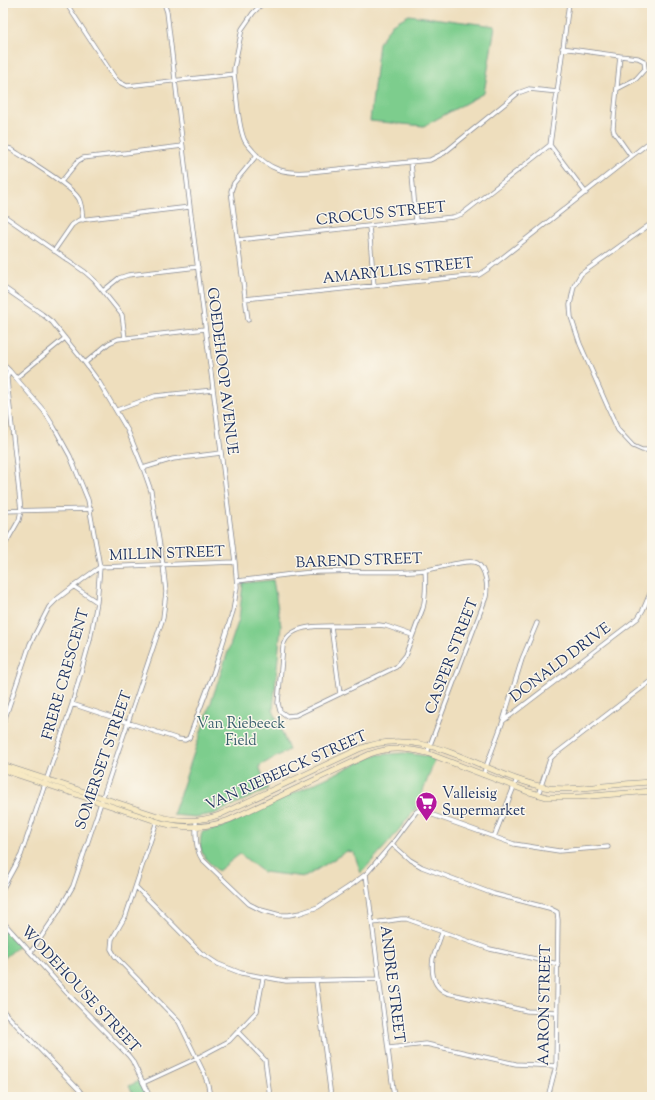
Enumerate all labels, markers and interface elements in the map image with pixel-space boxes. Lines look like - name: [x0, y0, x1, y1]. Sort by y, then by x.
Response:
- street label: CROCUS STREET: [315, 197, 448, 232]
- street label: AMARYLLIS STREET: [322, 253, 475, 290]
- street label: GOEDEHOOP AVENUE: [201, 286, 242, 456]
- street label: MILLIN STREET: [109, 542, 226, 567]
- street label: BAREND STREET: [295, 549, 423, 574]
- street label: CASPER STREET: [421, 595, 484, 718]
- street label: FRERE CRESCENT: [38, 606, 95, 743]
- street label: DONALD DRIVE: [506, 618, 616, 708]
- street label: SOMERSET STREET: [71, 688, 138, 833]
- park label: Van Riebeeck Field: [196, 714, 286, 752]
- street label: VAN RIEBEECK STREET: [203, 726, 371, 816]
- place label: Valleisig Supermarket: [442, 784, 525, 822]
- supermarket icon: Valleisig Supermarket: [413, 789, 439, 822]
- street label: WODEHOUSE STREET: [15, 922, 145, 1059]
- street label: ANDRE STREET: [374, 924, 409, 1044]
- street label: AARON STREET: [534, 944, 557, 1066]

